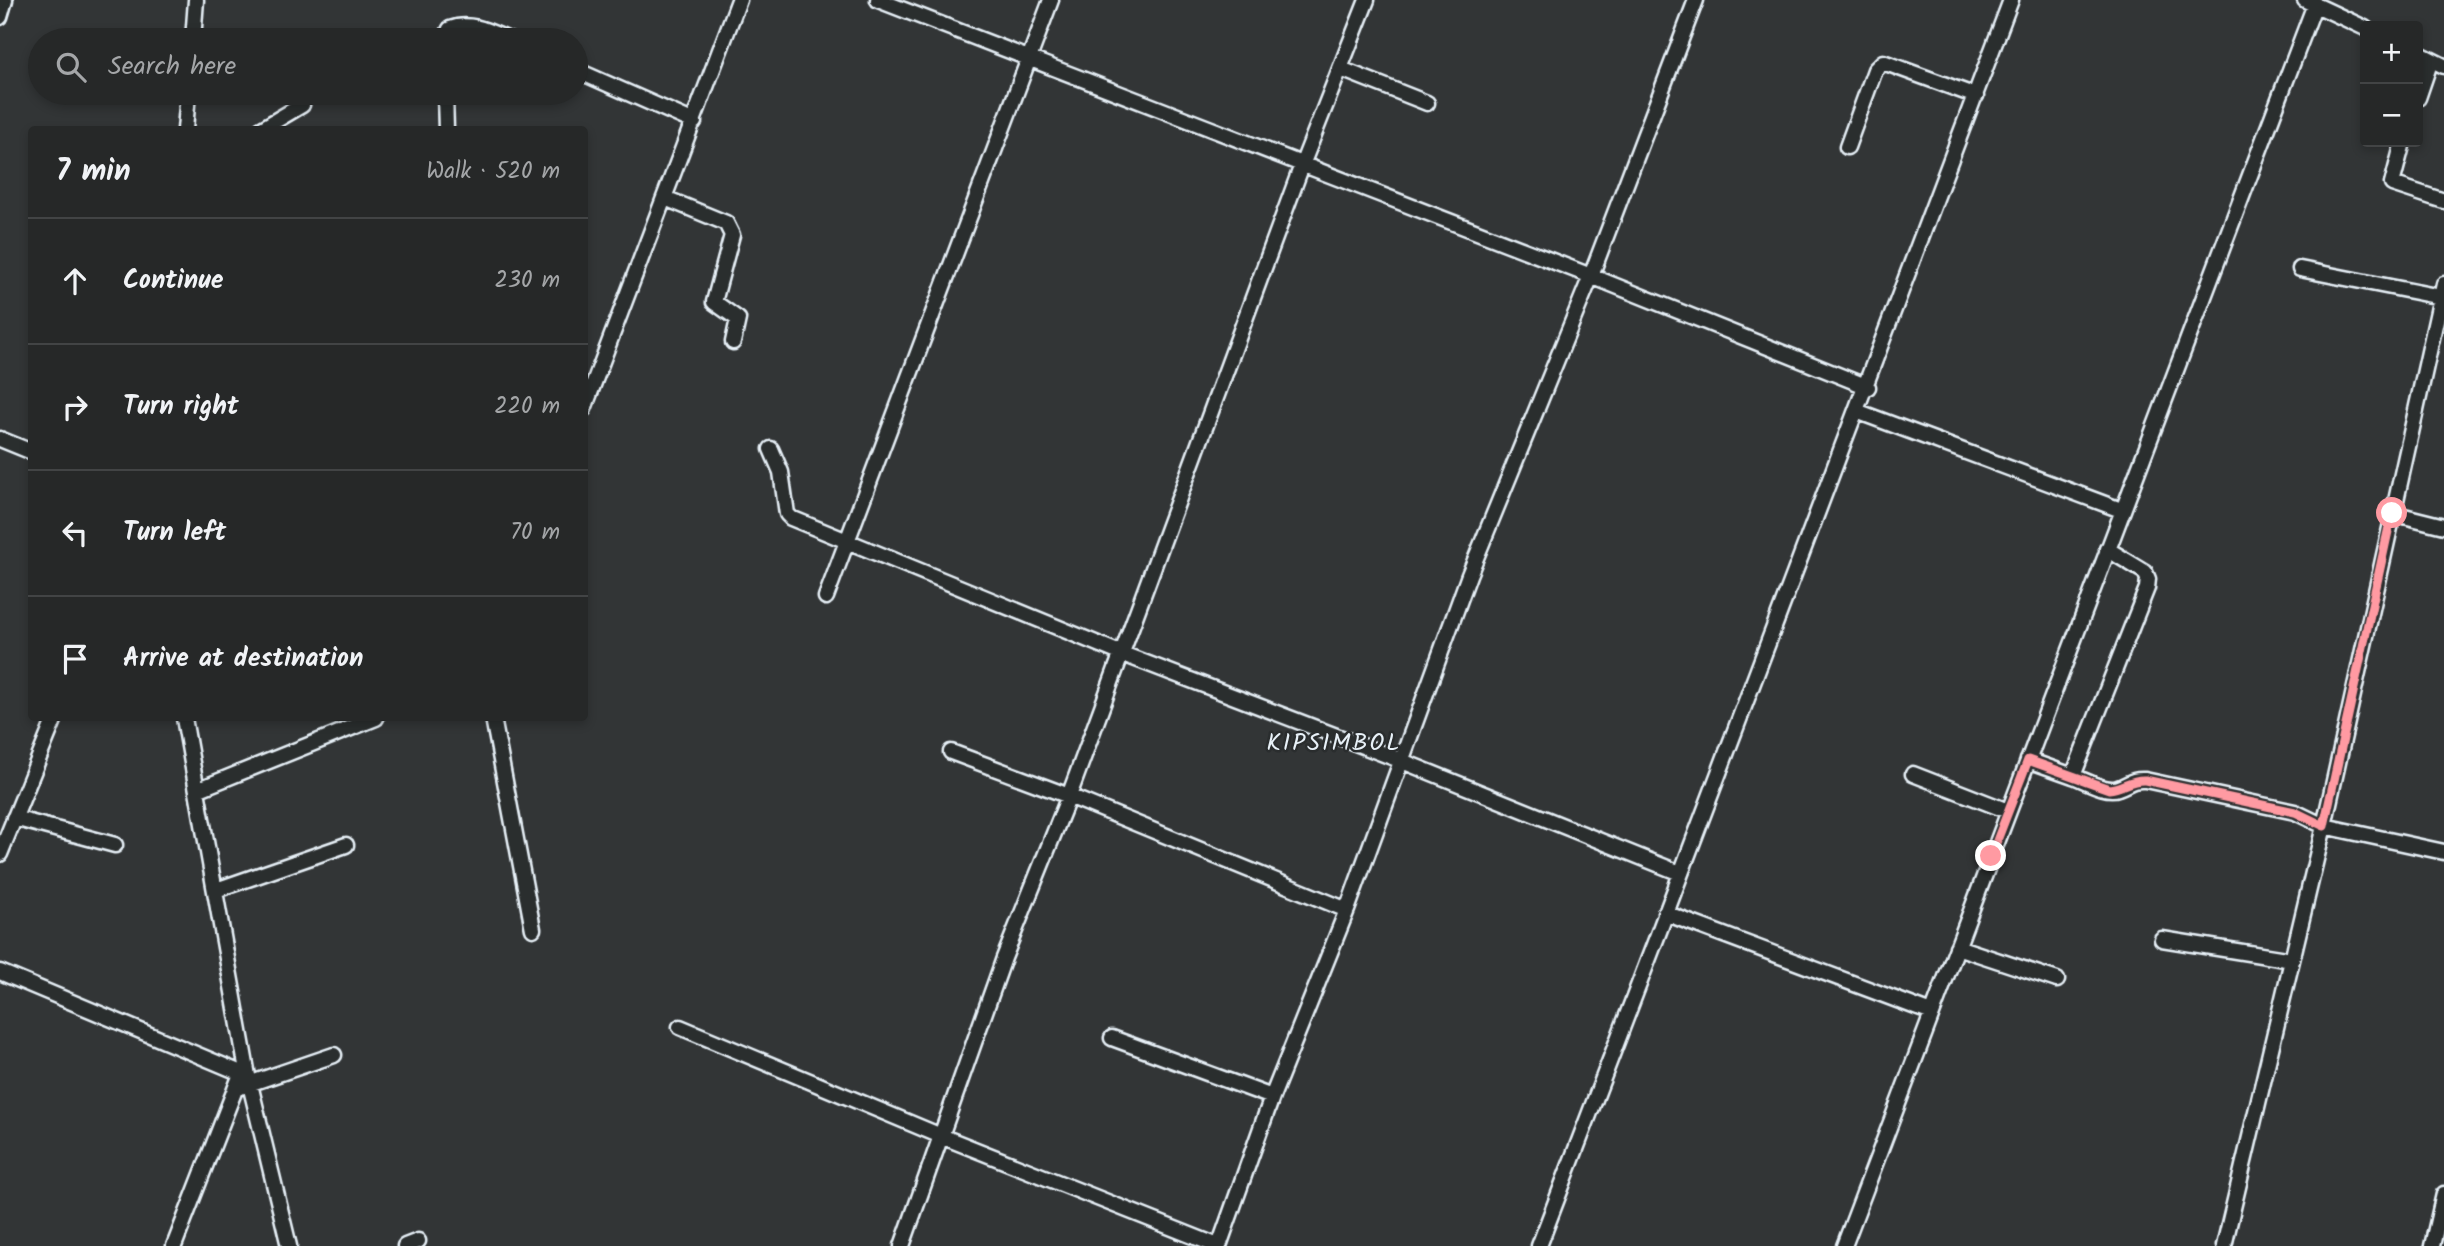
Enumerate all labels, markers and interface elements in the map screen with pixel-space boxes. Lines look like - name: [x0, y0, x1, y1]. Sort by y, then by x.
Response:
- map controls: [2360, 21, 2423, 147]
- button: +: [2360, 21, 2423, 84]
- search box: [28, 28, 588, 105]
- text: Search here: [108, 46, 236, 88]
- icon: search: [52, 48, 90, 86]
- button: −: [2360, 84, 2423, 147]
- text: 7 min: [56, 148, 131, 196]
- text: Walk · 520 m: [426, 154, 560, 190]
- text: Continue: [123, 260, 224, 302]
- icon: ahead: [56, 262, 94, 300]
- text: 230 m: [494, 263, 560, 299]
- text: Turn right: [123, 386, 239, 428]
- icon: right: [56, 388, 94, 426]
- text: 220 m: [494, 389, 560, 425]
- route start: [2376, 497, 2407, 528]
- text: Turn left: [123, 512, 226, 554]
- icon: left: [56, 514, 94, 552]
- text: 70 m: [510, 515, 560, 551]
- text: Arrive at destination: [123, 638, 363, 680]
- icon: arrive: [56, 640, 94, 678]
- district label: KIPSIMBOL: [1267, 724, 1401, 763]
- route end: [1975, 840, 2006, 871]

